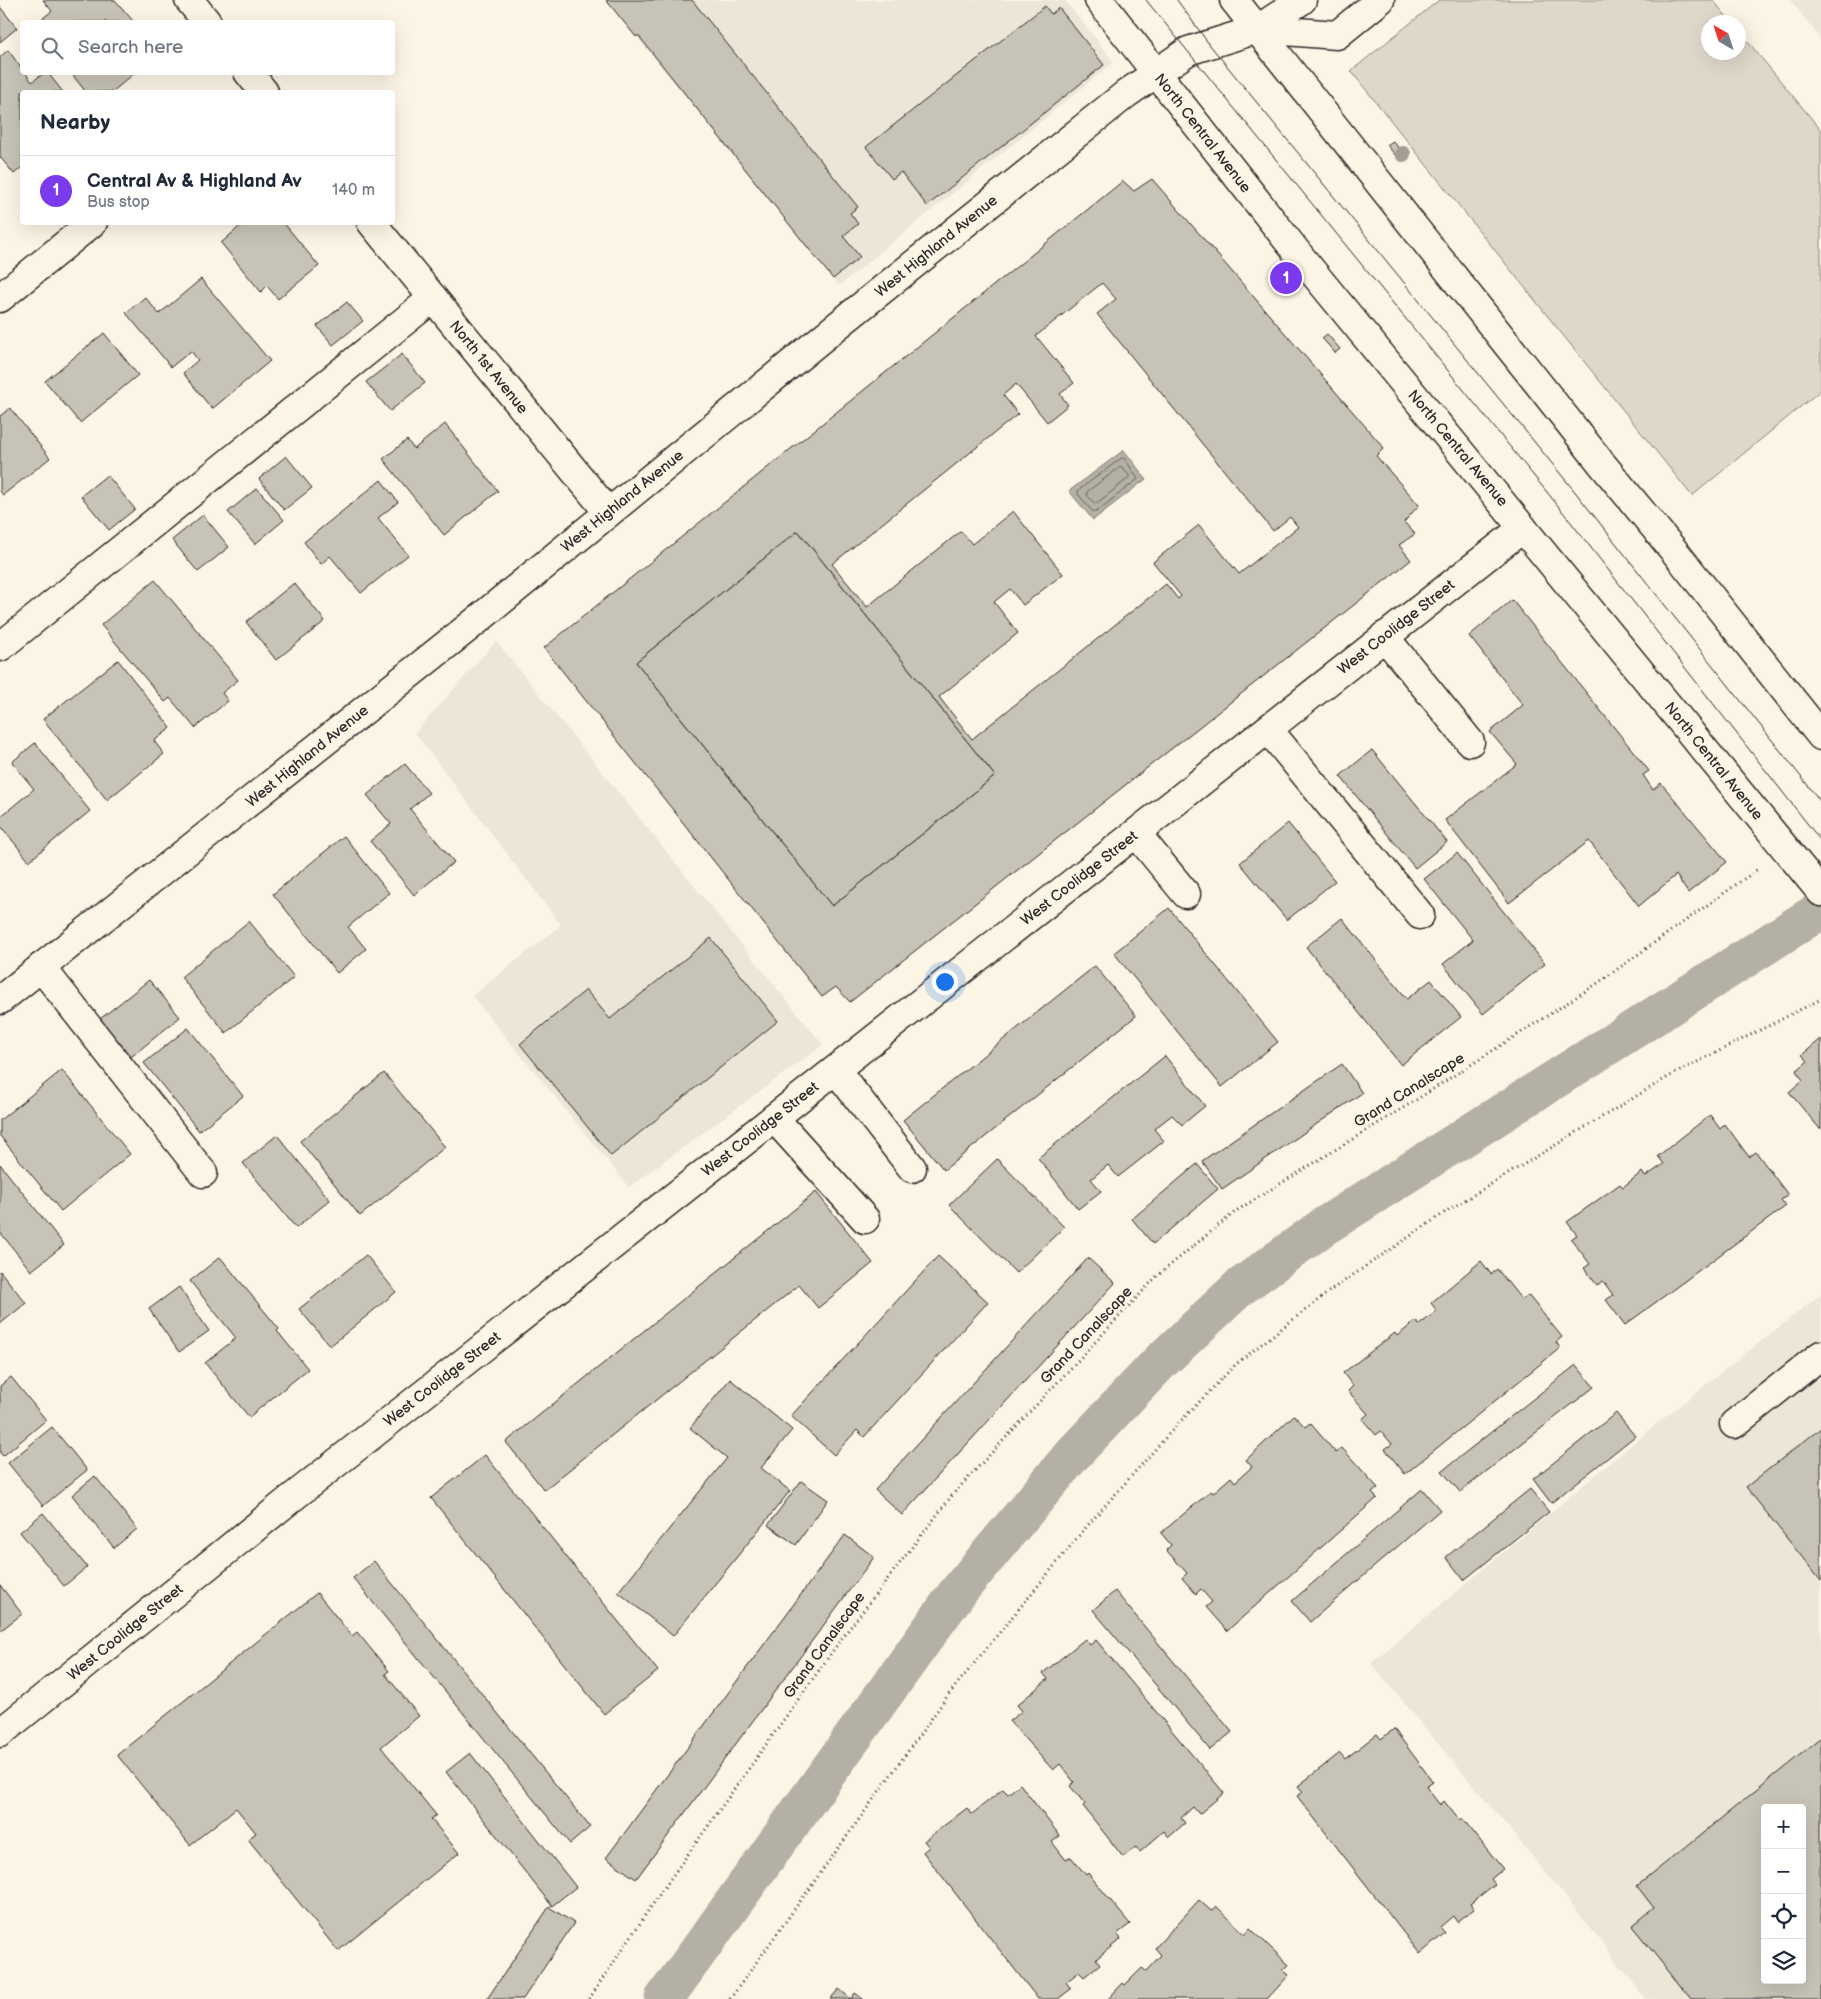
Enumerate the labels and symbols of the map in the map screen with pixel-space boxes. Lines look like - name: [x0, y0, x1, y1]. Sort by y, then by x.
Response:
- north arrow: [1701, 15, 1746, 60]
- street label: North Central Avenue: [1150, 70, 1255, 197]
- street label: West Highland Avenue: [871, 191, 1002, 302]
- pin: 1: [1270, 259, 1302, 297]
- street label: North 1st Avenue: [445, 317, 532, 418]
- street label: North Central Avenue: [1403, 386, 1512, 511]
- street label: West Highland Avenue: [557, 446, 688, 557]
- street label: West Coolidge Street: [1334, 576, 1459, 679]
- street label: North Central Avenue: [1660, 698, 1767, 824]
- street label: West Highland Avenue: [242, 701, 373, 812]
- street label: West Coolidge Street: [1017, 827, 1142, 930]
- your location: [932, 969, 958, 995]
- street label: Grand Canalscape: [1350, 1049, 1468, 1132]
- street label: West Coolidge Street: [698, 1078, 823, 1181]
- street label: Grand Canalscape: [1036, 1282, 1137, 1388]
- street label: West Coolidge Street: [380, 1328, 505, 1431]
- street label: West Coolidge Street: [64, 1580, 187, 1685]
- street label: Grand Canalscape: [779, 1588, 869, 1702]

